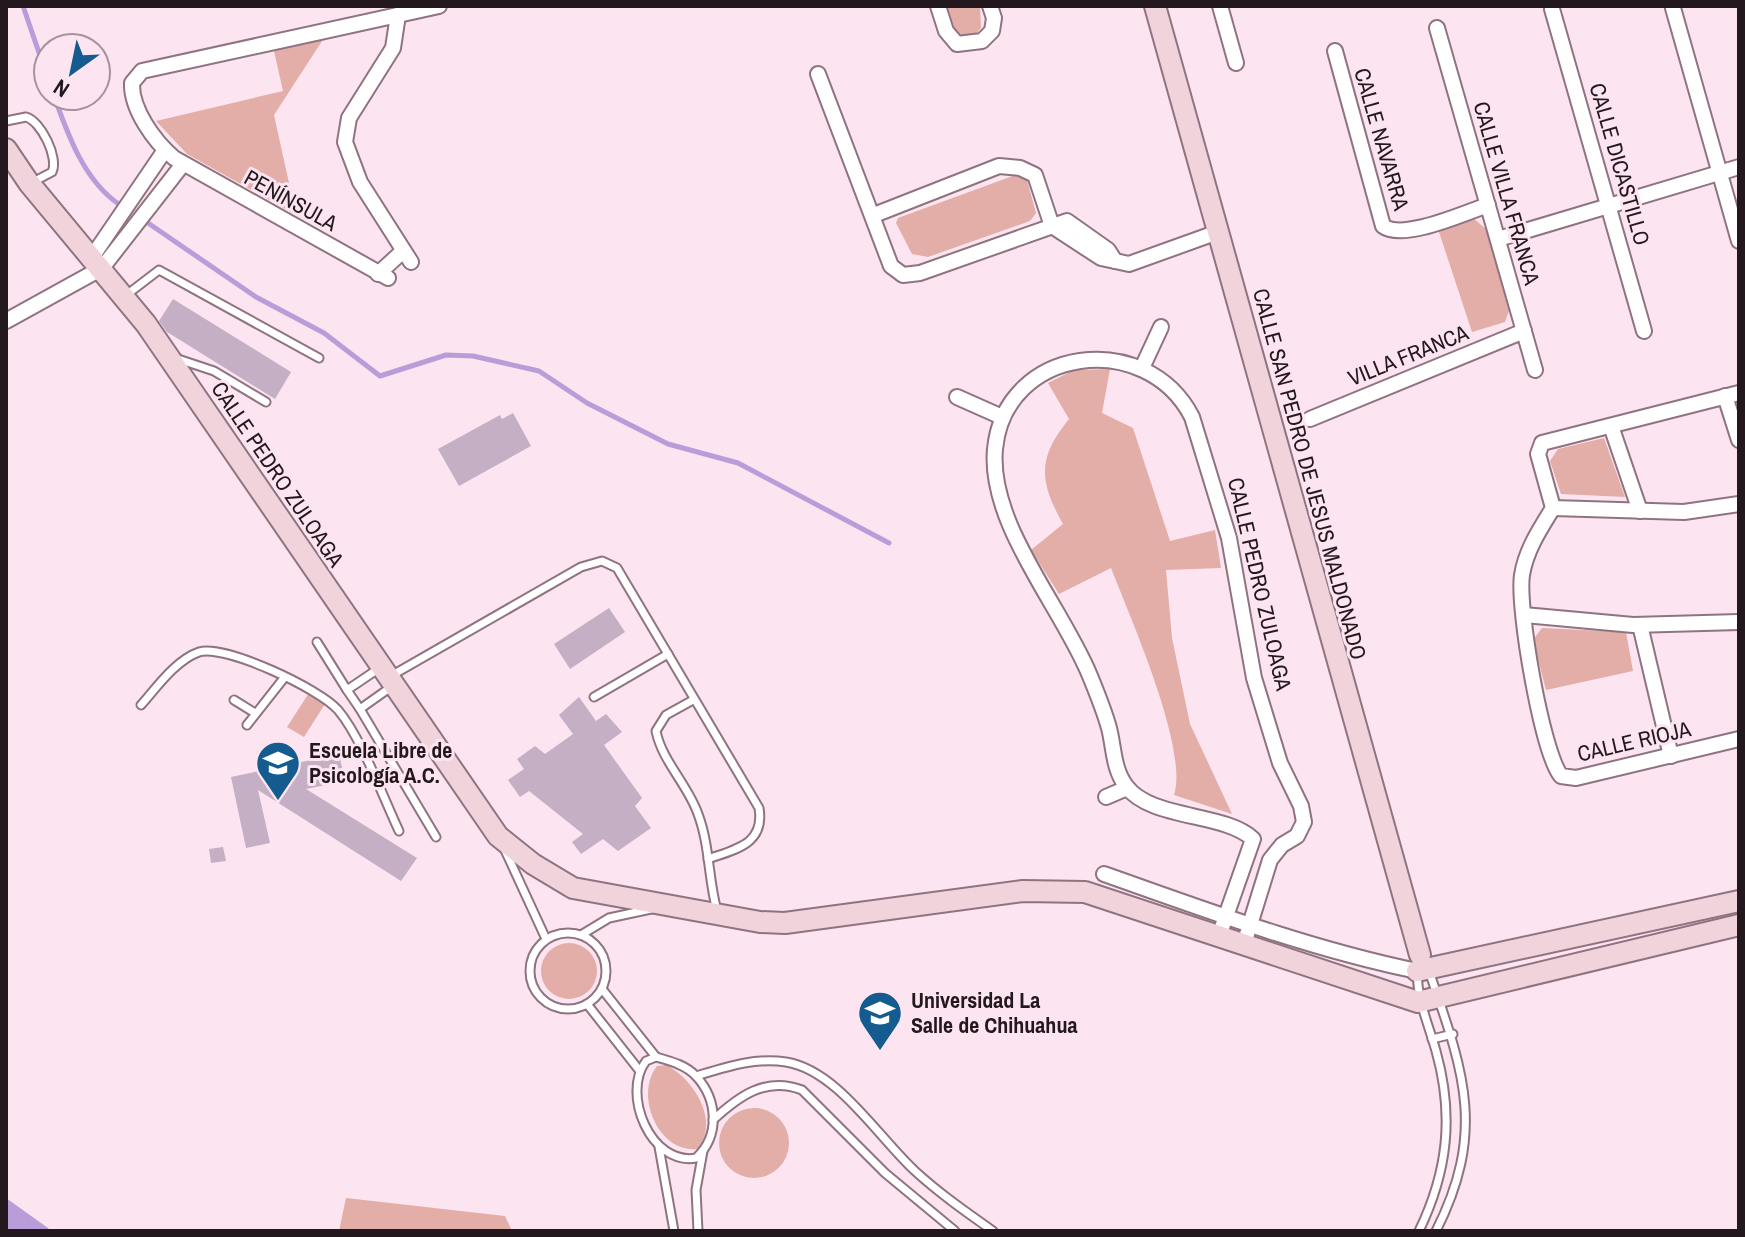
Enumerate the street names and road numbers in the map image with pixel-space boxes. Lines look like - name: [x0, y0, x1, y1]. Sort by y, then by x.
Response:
- street label: CALLE NAVARRA: [1347, 64, 1417, 215]
- street label: CALLE DICASTILLO: [1583, 79, 1657, 249]
- street label: CALLE VILLA FRANCA: [1466, 98, 1548, 289]
- street label: PENÍNSULA: [239, 162, 344, 238]
- street label: CALLE SAN PEDRO DE JESUS MALDONADO: [1246, 285, 1374, 663]
- street label: VILLA FRANCA: [1343, 317, 1474, 393]
- street label: CALLE PEDRO ZULOAGA: [205, 375, 352, 573]
- street label: CALLE PEDRO ZULOAGA: [1221, 475, 1299, 694]
- street label: CALLE RIOJA: [1574, 713, 1694, 769]

